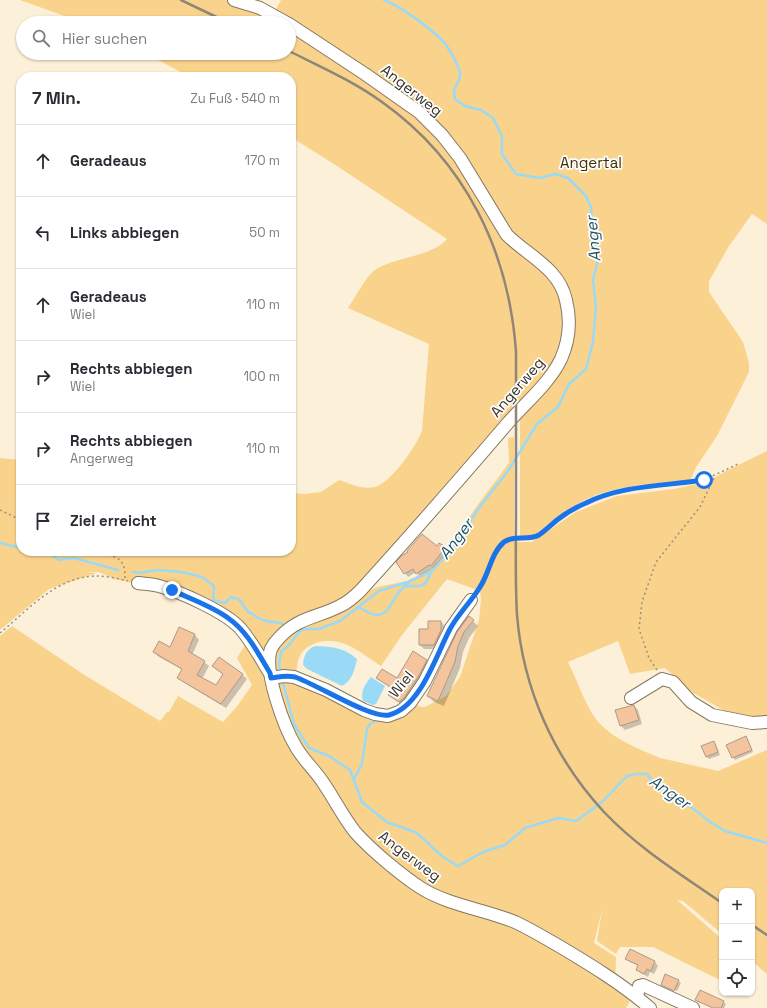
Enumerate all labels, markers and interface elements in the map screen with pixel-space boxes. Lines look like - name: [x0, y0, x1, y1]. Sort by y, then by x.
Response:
- search box: [16, 16, 296, 60]
- icon: search: [30, 27, 52, 49]
- text: Hier suchen: [62, 29, 147, 48]
- street label: Angerweg: [377, 60, 447, 120]
- text: 7 Min.: [32, 87, 81, 109]
- text: Zu Fuß · 540 m: [190, 90, 280, 107]
- icon: ahead: [32, 150, 54, 172]
- text: Geradeaus: [70, 151, 147, 170]
- text: 170 m: [244, 152, 280, 169]
- park label: Angertal: [560, 153, 622, 172]
- water label: Anger: [580, 213, 605, 263]
- icon: left: [32, 222, 54, 244]
- text: Links abbiegen: [70, 223, 179, 242]
- text: 50 m: [249, 224, 280, 241]
- text: Geradeaus: [70, 287, 147, 306]
- icon: ahead: [32, 294, 54, 316]
- text: 110 m: [246, 296, 280, 313]
- text: Wiel: [70, 306, 95, 323]
- street label: Angerweg: [486, 353, 548, 421]
- text: Rechts abbiegen: [70, 359, 192, 378]
- icon: right: [32, 366, 54, 388]
- text: 100 m: [243, 368, 280, 385]
- text: Wiel: [70, 378, 95, 395]
- text: Rechts abbiegen: [70, 431, 192, 450]
- icon: right: [32, 438, 54, 460]
- text: 110 m: [246, 440, 280, 457]
- text: Angerweg: [70, 450, 133, 467]
- route start: [695, 471, 713, 489]
- icon: arrive: [32, 510, 54, 532]
- text: Ziel erreicht: [70, 511, 157, 530]
- water label: Anger: [434, 513, 479, 564]
- route end: [163, 581, 181, 599]
- street label: Wiel: [384, 667, 418, 701]
- water label: Anger: [645, 770, 696, 815]
- street label: Angerweg: [375, 826, 445, 886]
- map controls: [719, 888, 755, 996]
- button: +: [719, 888, 755, 924]
- button: −: [719, 924, 755, 960]
- button: locate: [719, 960, 755, 996]

